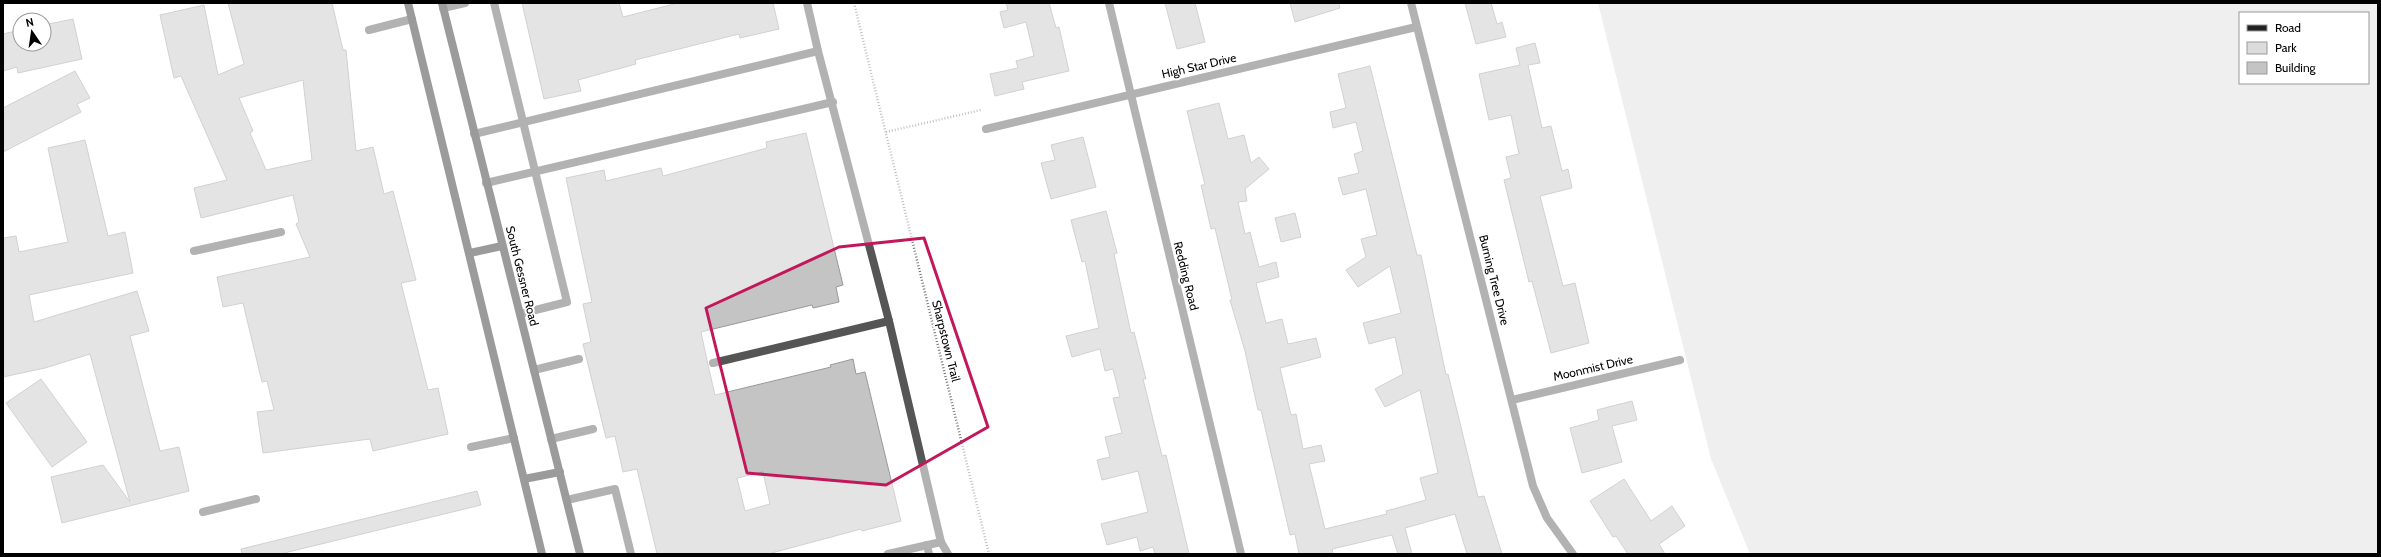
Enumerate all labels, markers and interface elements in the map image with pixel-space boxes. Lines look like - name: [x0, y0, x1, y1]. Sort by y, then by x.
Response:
- north arrow: [12, 12, 52, 52]
- legend: [2239, 12, 2369, 84]
- text: N: [24, 15, 35, 30]
- text: Road: [2275, 20, 2301, 35]
- text: Park: [2275, 40, 2297, 55]
- street label: High Star Drive: [1160, 50, 1238, 81]
- text: Building: [2275, 60, 2317, 75]
- street label: South Gessner Road: [503, 224, 542, 327]
- street label: Burning Tree Drive: [1476, 233, 1513, 327]
- street label: Redding Road: [1171, 240, 1202, 312]
- street label: Sharpstown Trail: [929, 299, 964, 383]
- street label: Moonmist Drive: [1552, 351, 1634, 384]

